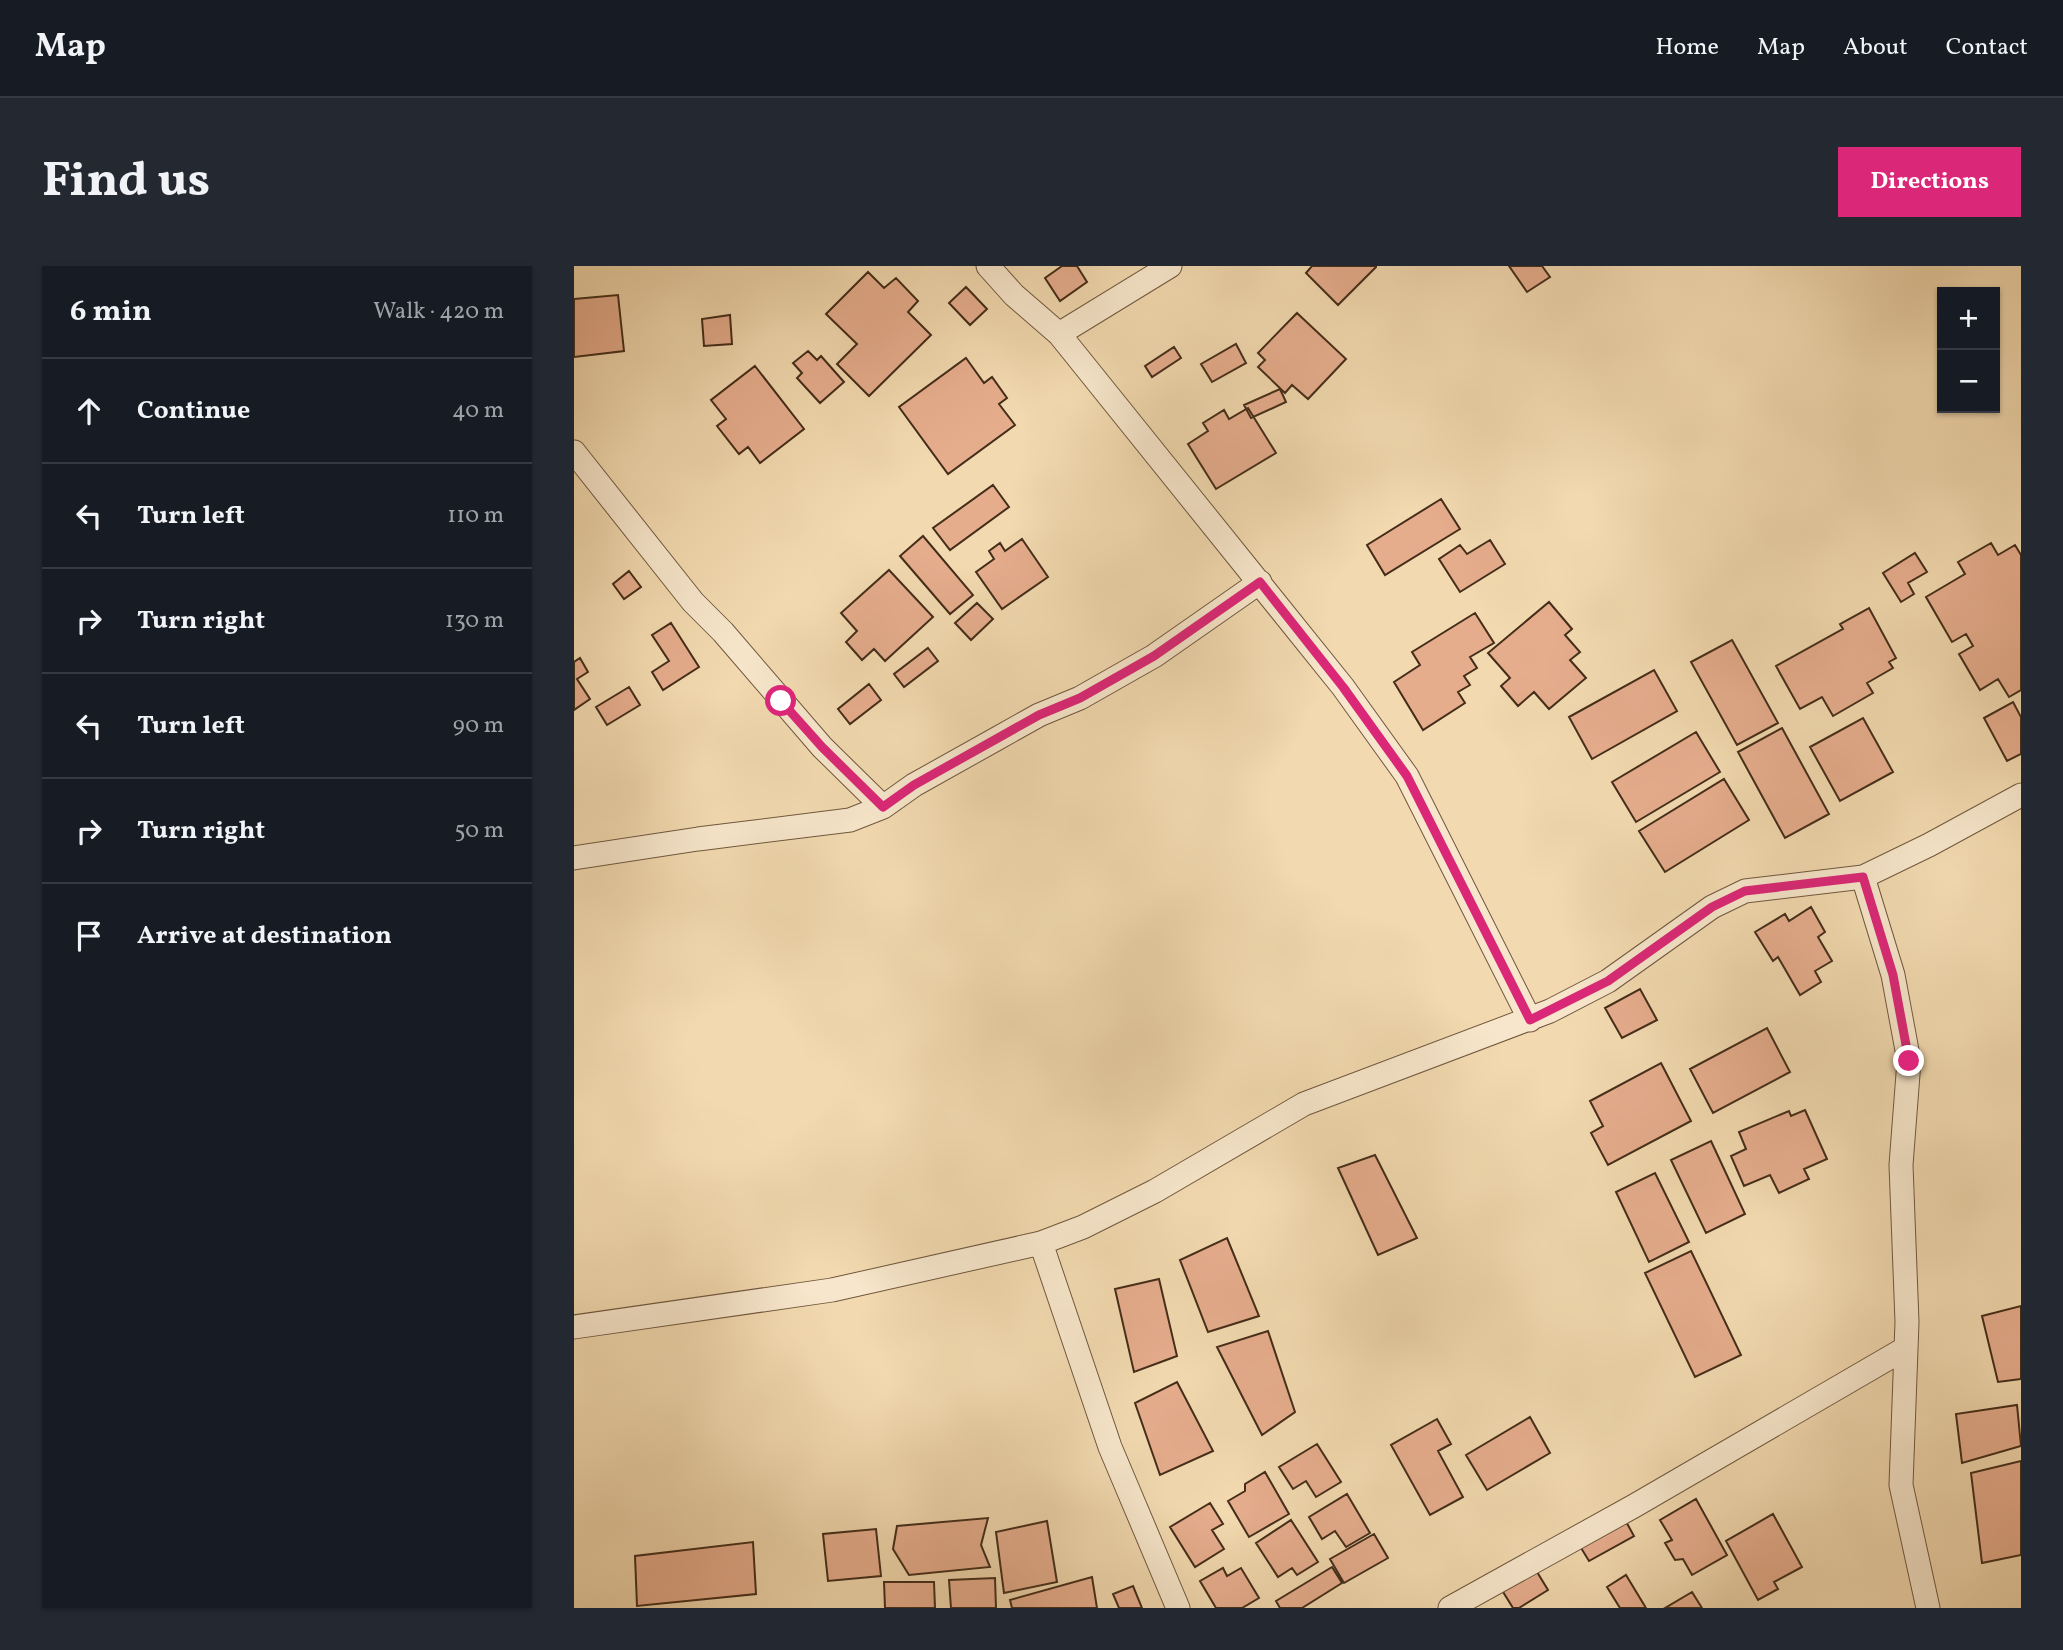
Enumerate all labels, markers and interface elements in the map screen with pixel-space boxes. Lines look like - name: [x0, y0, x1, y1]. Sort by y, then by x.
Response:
- text: Map: [35, 25, 106, 71]
- text: Home: [1655, 31, 1719, 65]
- text: Map: [1757, 31, 1805, 65]
- text: About: [1843, 31, 1908, 65]
- text: Contact: [1946, 31, 2028, 65]
- button: Directions: [1838, 147, 2021, 217]
- text: Find us: [42, 148, 210, 217]
- map controls: [1937, 287, 2000, 413]
- button: +: [1937, 287, 2000, 350]
- text: 6 min: [70, 291, 152, 333]
- text: Walk · 420 m: [373, 296, 504, 328]
- button: −: [1937, 350, 2000, 413]
- icon: ahead: [70, 392, 108, 430]
- text: Continue: [137, 393, 250, 429]
- text: 40 m: [452, 395, 504, 427]
- icon: left: [70, 497, 108, 535]
- text: Turn left: [137, 498, 245, 534]
- text: 110 m: [447, 500, 504, 532]
- icon: right: [70, 602, 108, 640]
- text: Turn right: [137, 603, 265, 639]
- text: 130 m: [445, 605, 504, 637]
- route start: [765, 685, 796, 716]
- icon: left: [70, 707, 108, 745]
- text: Turn left: [137, 708, 245, 744]
- text: 90 m: [453, 710, 504, 742]
- icon: right: [70, 812, 108, 850]
- text: Turn right: [137, 813, 265, 849]
- text: 50 m: [455, 815, 504, 847]
- icon: arrive: [70, 917, 108, 955]
- text: Arrive at destination: [137, 918, 392, 954]
- route end: [1893, 1045, 1924, 1076]

